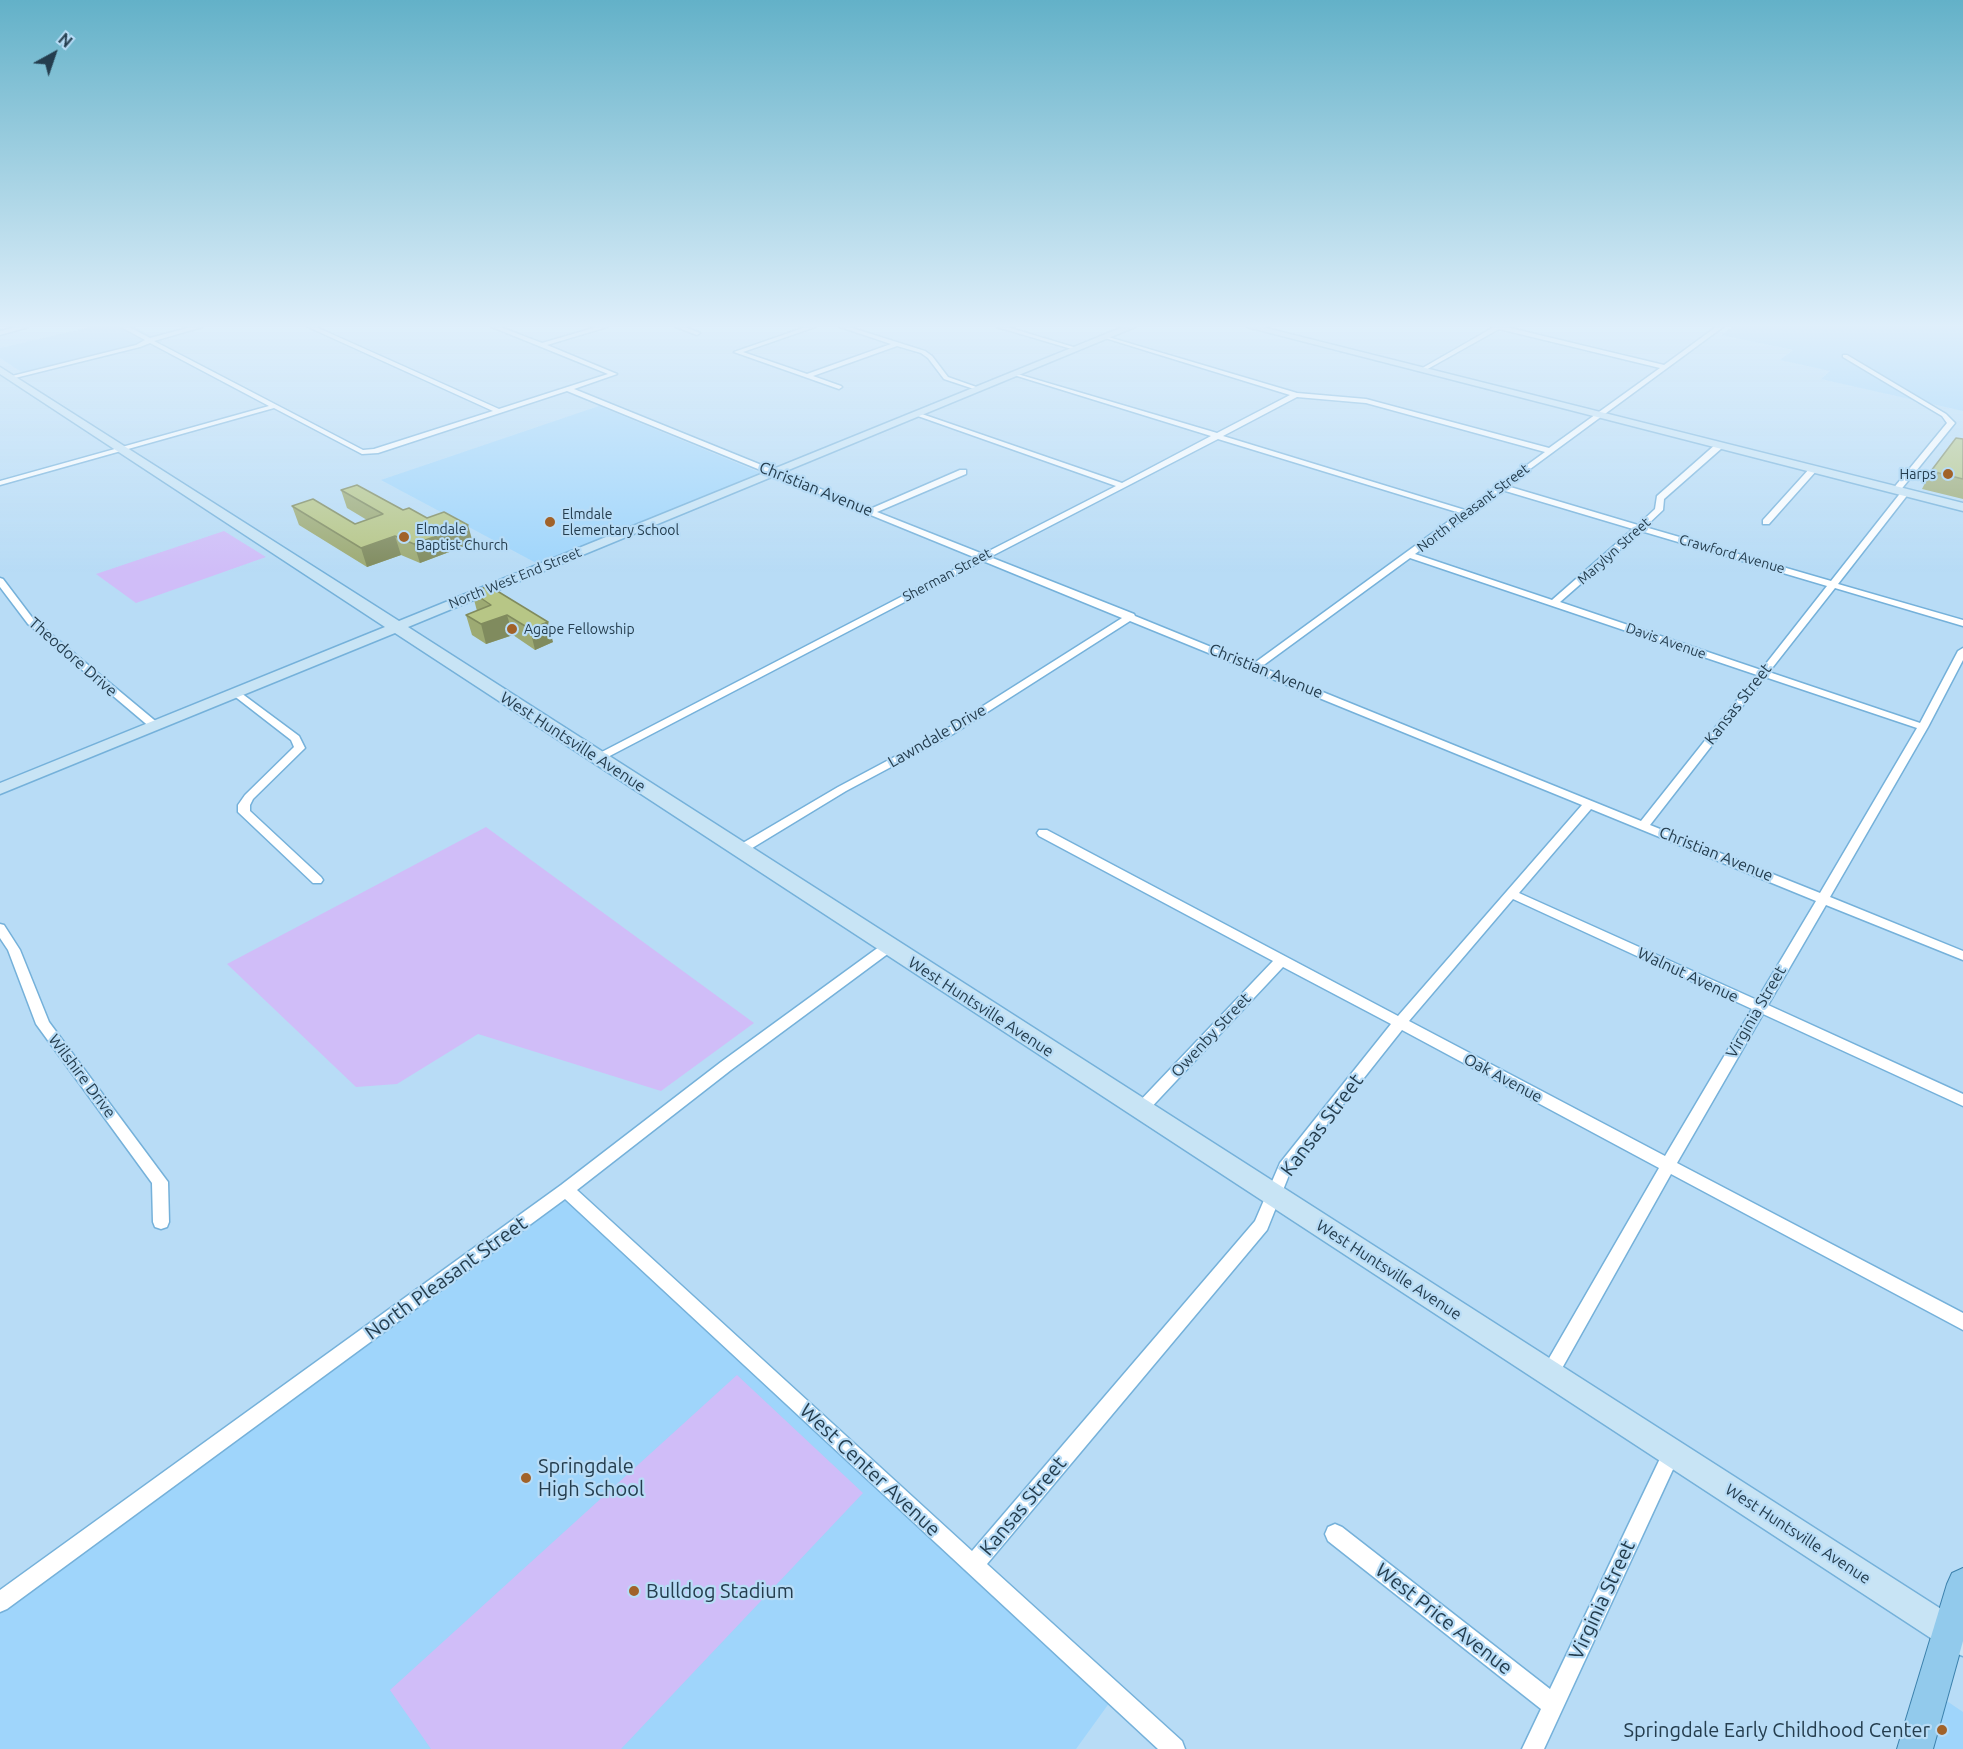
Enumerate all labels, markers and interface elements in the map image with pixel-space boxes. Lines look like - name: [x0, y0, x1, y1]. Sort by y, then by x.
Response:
- north arrow: [24, 24, 84, 84]
- text: N: [55, 29, 76, 51]
- street label: Christian Avenue: [756, 457, 876, 521]
- street label: North Pleasant Street: [1414, 460, 1532, 556]
- place label: Harps: [1899, 466, 1936, 482]
- marker: Harps: [1941, 467, 1955, 481]
- place label: Elmdale Elementary School: [562, 506, 679, 538]
- street label: Marylyn Street: [1574, 514, 1654, 588]
- marker: Elmdale Elementary School: [543, 515, 557, 529]
- place label: Elmdale Baptist Church: [416, 521, 508, 554]
- marker: Elmdale Baptist Church: [397, 530, 411, 544]
- street label: Crawford Avenue: [1677, 531, 1787, 577]
- street label: North West End Street: [446, 544, 584, 612]
- street label: Sherman Street: [900, 545, 994, 605]
- street label: Theodore Drive: [25, 613, 121, 701]
- street label: Davis Avenue: [1624, 619, 1708, 663]
- place label: Agape Fellowship: [524, 621, 635, 637]
- marker: Agape Fellowship: [505, 622, 519, 636]
- street label: Christian Avenue: [1206, 639, 1326, 703]
- street label: Kansas Street: [1700, 660, 1776, 748]
- street label: West Huntsville Avenue: [497, 688, 649, 796]
- street label: Lawndale Drive: [885, 700, 989, 772]
- street label: Christian Avenue: [1656, 822, 1776, 886]
- street label: Walnut Avenue: [1635, 943, 1741, 1007]
- street label: West Huntsville Avenue: [905, 953, 1057, 1061]
- street label: Virginia Street: [1722, 962, 1790, 1062]
- street label: Owenby Street: [1167, 989, 1255, 1081]
- street label: Wilshire Drive: [44, 1030, 120, 1122]
- street label: Oak Avenue: [1460, 1049, 1546, 1107]
- street label: Kansas Street: [1276, 1069, 1368, 1181]
- street label: North Pleasant Street: [360, 1211, 532, 1345]
- street label: West Huntsville Avenue: [1313, 1216, 1465, 1324]
- street label: West Center Avenue: [795, 1399, 945, 1541]
- street label: Kansas Street: [975, 1452, 1071, 1560]
- place label: Springdale High School: [538, 1454, 644, 1501]
- marker: Springdale High School: [519, 1471, 533, 1485]
- street label: West Huntsville Avenue: [1722, 1480, 1874, 1588]
- street label: Virginia Street: [1564, 1536, 1640, 1664]
- street label: West Price Avenue: [1371, 1558, 1517, 1680]
- place label: Bulldog Stadium: [646, 1579, 794, 1603]
- marker: Bulldog Stadium: [627, 1584, 641, 1598]
- place label: Springdale Early Childhood Center: [1623, 1718, 1930, 1742]
- marker: Springdale Early Childhood Center: [1935, 1723, 1949, 1737]

